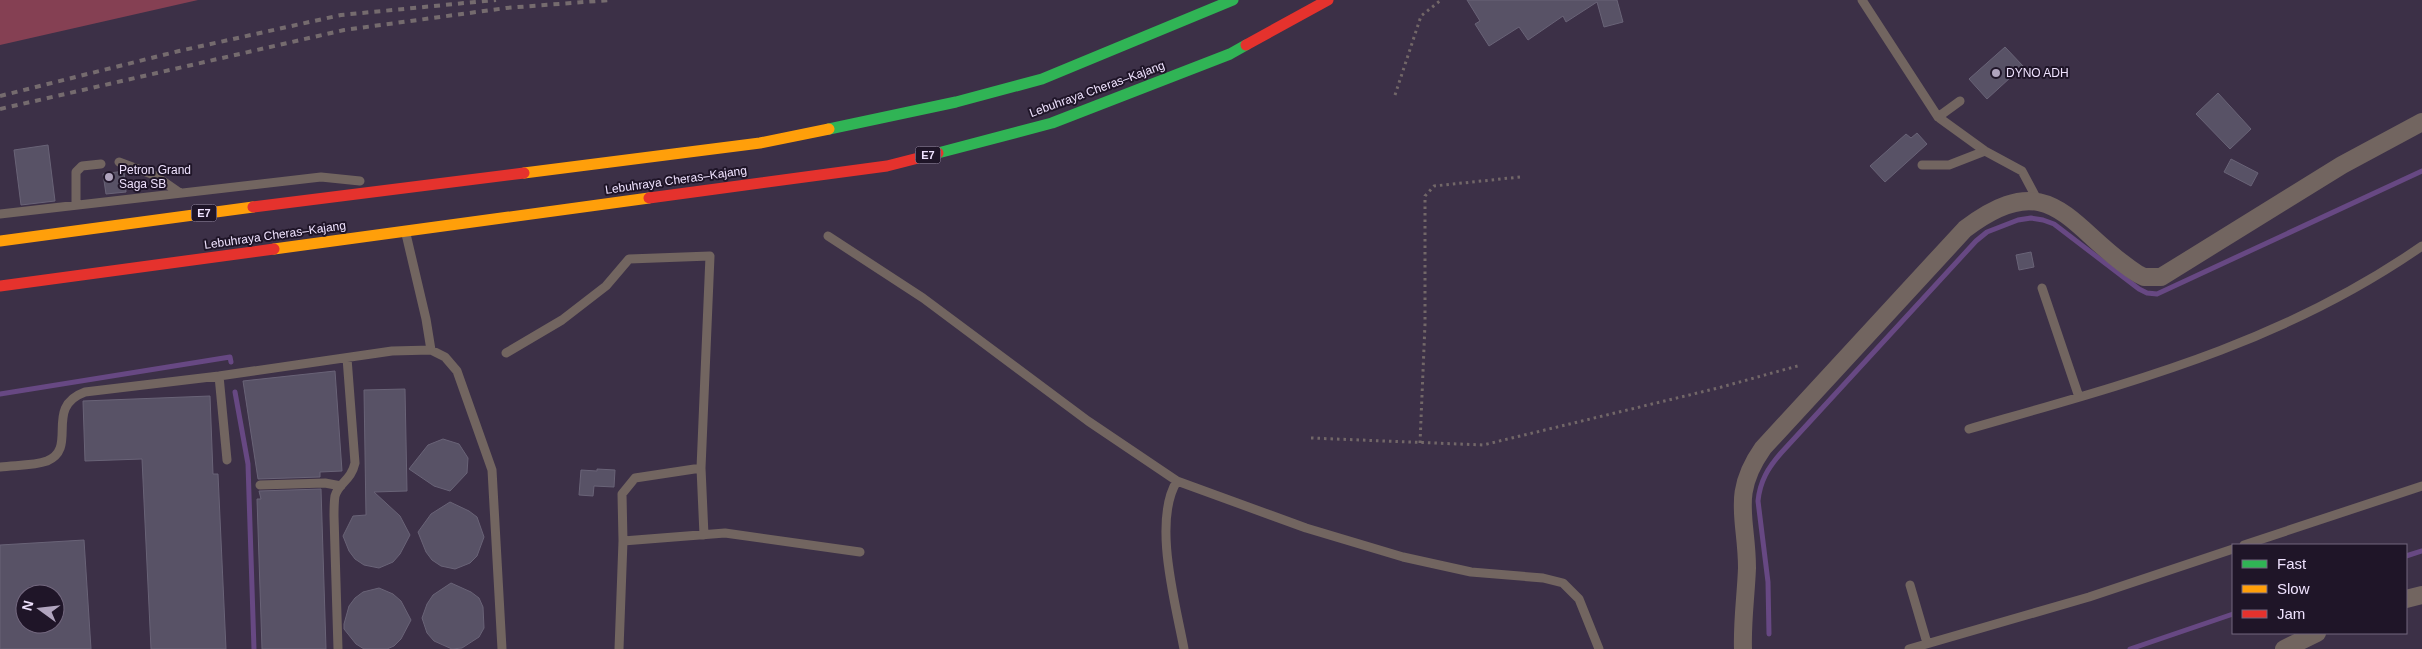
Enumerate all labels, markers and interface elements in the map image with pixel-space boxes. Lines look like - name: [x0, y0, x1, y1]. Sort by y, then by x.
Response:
- street label: Lebuhraya Cheras–Kajang: [1028, 58, 1166, 120]
- place label: DYNO ADH: [2006, 66, 2069, 80]
- marker: DYNO ADH: [1990, 67, 2002, 79]
- road number: E7: [916, 146, 940, 164]
- place label: Petron Grand Saga SB: [119, 163, 191, 191]
- street label: Lebuhraya Cheras–Kajang: [604, 163, 748, 197]
- marker: Petron Grand Saga SB: [103, 171, 115, 183]
- road number: E7: [192, 204, 216, 222]
- street label: Lebuhraya Cheras–Kajang: [203, 218, 347, 252]
- legend: [2232, 544, 2407, 634]
- text: Fast: [2277, 555, 2307, 572]
- text: Slow: [2277, 580, 2310, 597]
- north arrow: [15, 584, 65, 634]
- text: N: [18, 599, 36, 613]
- text: Jam: [2277, 605, 2305, 622]

